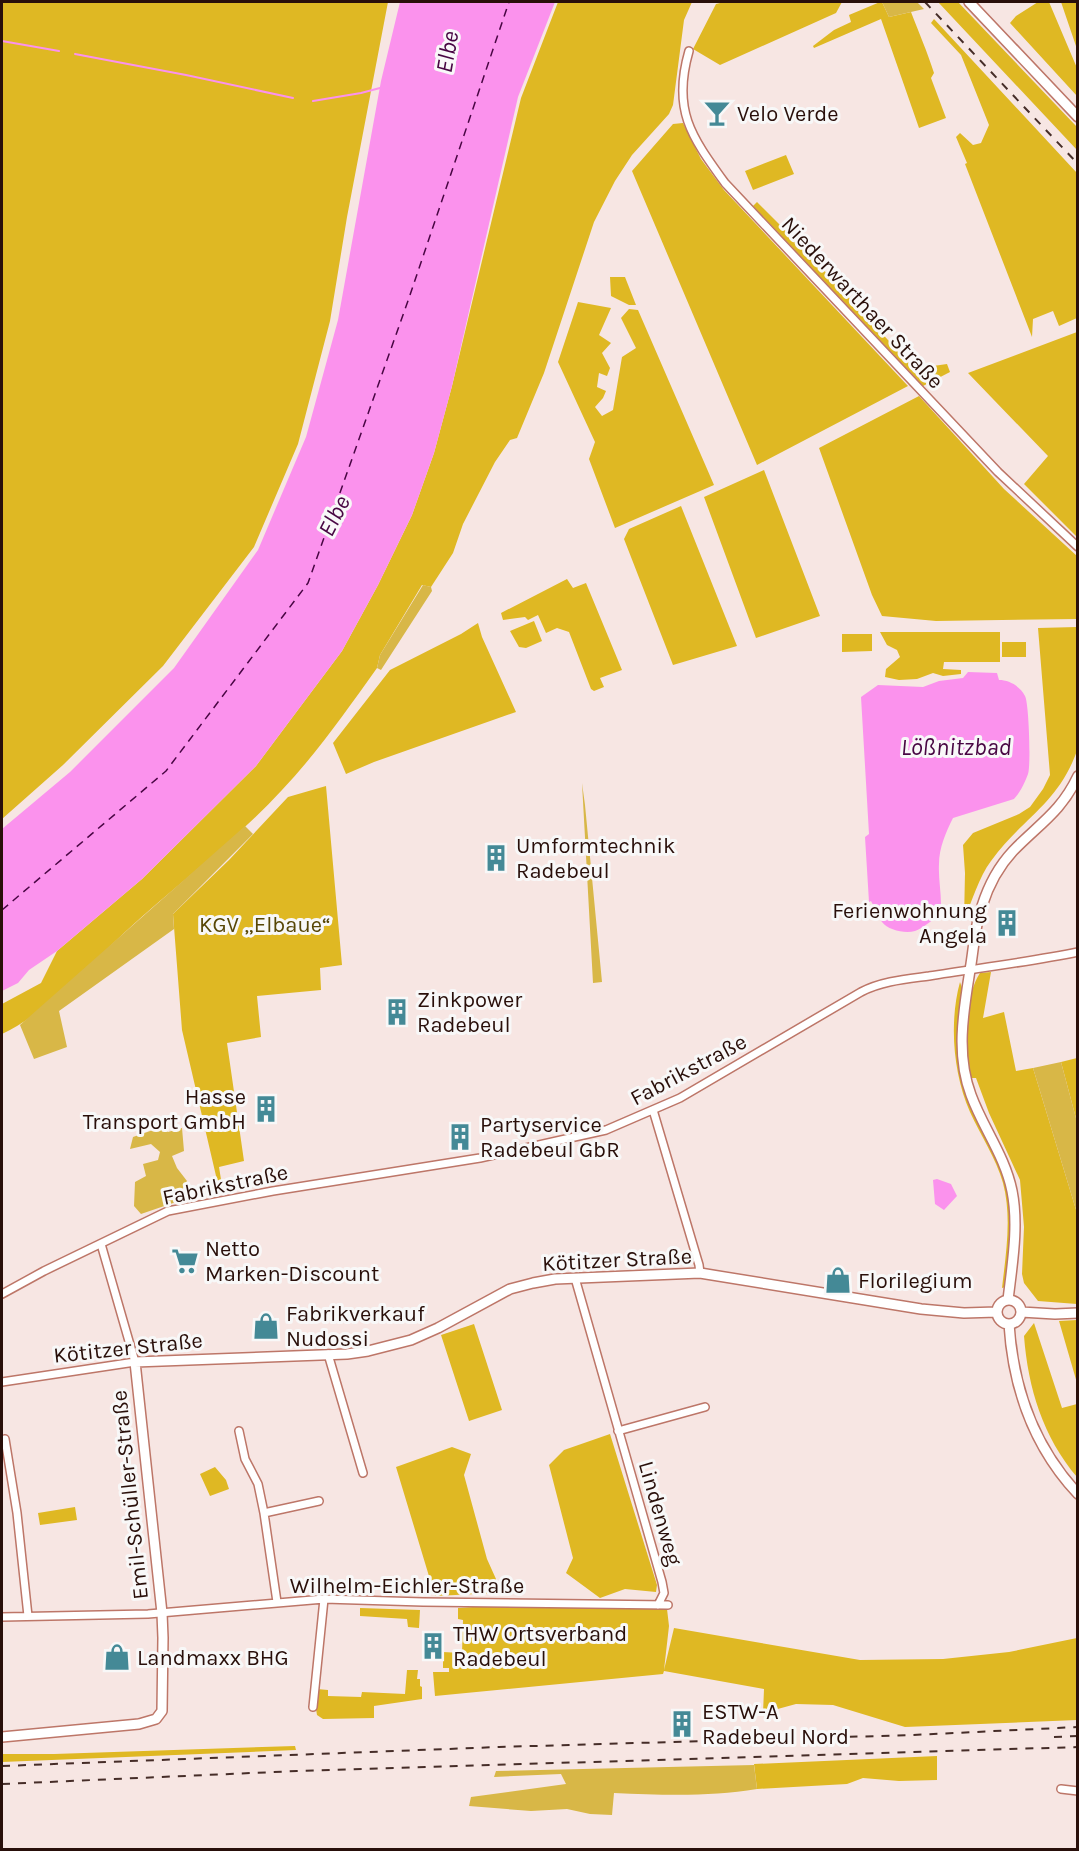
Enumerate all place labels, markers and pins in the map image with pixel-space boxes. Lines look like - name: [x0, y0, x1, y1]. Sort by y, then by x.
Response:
- bar icon: Velo Verde: [702, 98, 732, 128]
- place label: Velo Verde: [737, 101, 839, 127]
- place label: Umformtechnik Radebeul: [516, 833, 675, 884]
- building icon: Umformtechnik Radebeul: [481, 843, 511, 873]
- place label: Ferienwohnung Angela: [832, 898, 988, 949]
- building icon: Ferienwohnung Angela: [992, 908, 1022, 938]
- place label: Zinkpower Radebeul: [417, 987, 522, 1038]
- building icon: Zinkpower Radebeul: [382, 997, 412, 1027]
- place label: Hasse Transport GmbH: [83, 1084, 246, 1135]
- building icon: Hasse Transport GmbH: [251, 1094, 281, 1124]
- place label: Partyservice Radebeul GbR: [480, 1112, 620, 1163]
- building icon: Partyservice Radebeul GbR: [445, 1122, 475, 1152]
- place label: Netto Marken-Discount: [205, 1236, 379, 1287]
- supermarket icon: Netto Marken-Discount: [170, 1246, 200, 1276]
- shop icon: Florilegium: [823, 1265, 853, 1295]
- place label: Florilegium: [858, 1268, 973, 1294]
- place label: Fabrikverkauf Nudossi: [286, 1301, 425, 1352]
- shop icon: Fabrikverkauf Nudossi: [251, 1311, 281, 1341]
- place label: THW Ortsverband Radebeul: [453, 1621, 627, 1672]
- building icon: THW Ortsverband Radebeul: [418, 1631, 448, 1661]
- shop icon: Landmaxx BHG: [102, 1642, 132, 1672]
- place label: Landmaxx BHG: [137, 1645, 289, 1671]
- place label: ESTW-A Radebeul Nord: [702, 1699, 849, 1750]
- building icon: ESTW-A Radebeul Nord: [667, 1709, 697, 1739]

